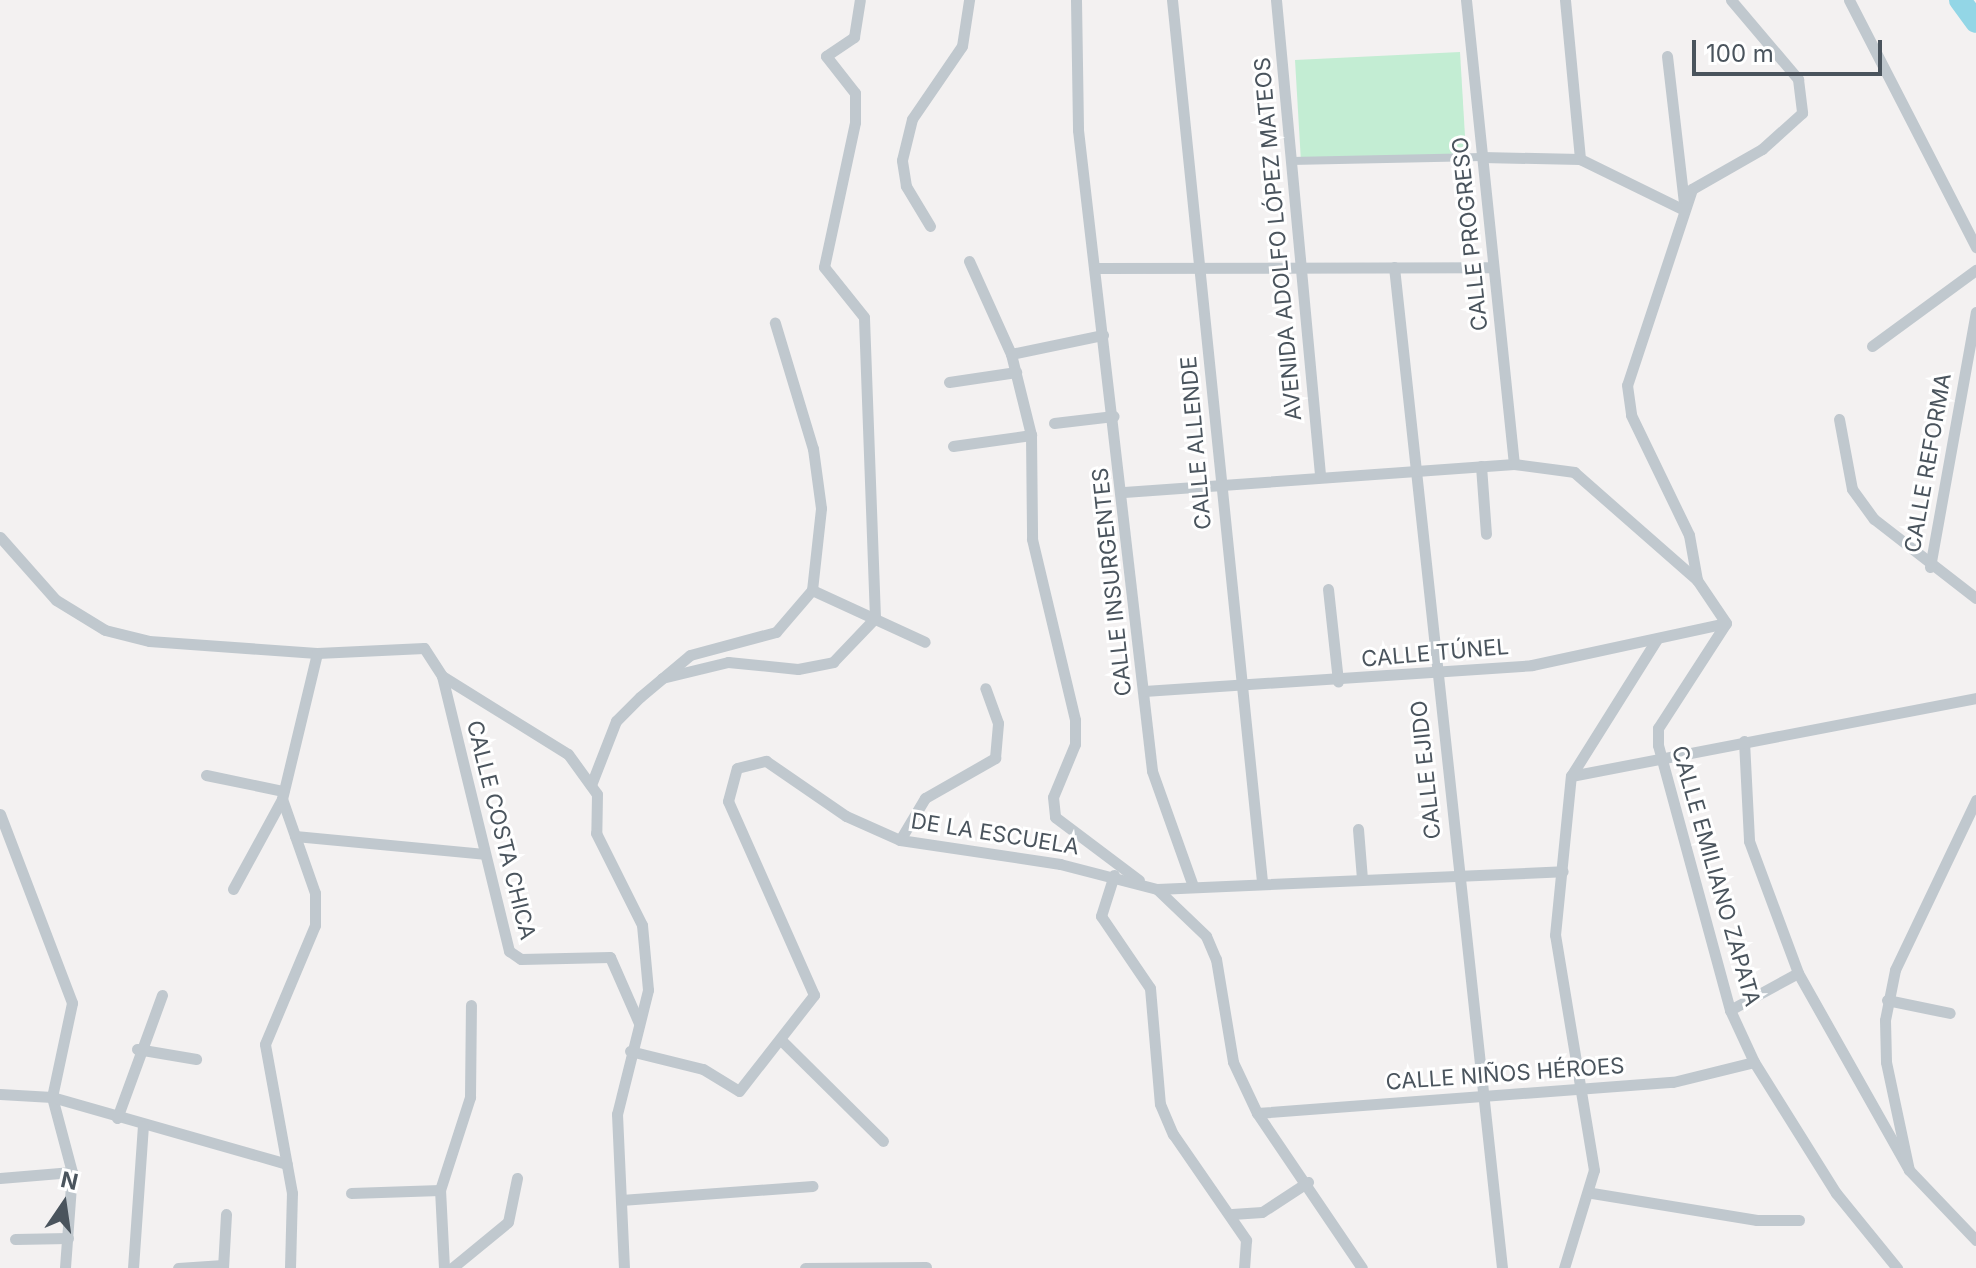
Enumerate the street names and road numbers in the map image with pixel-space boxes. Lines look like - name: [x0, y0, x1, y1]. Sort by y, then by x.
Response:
- street label: AVENIDA ADOLFO LÓPEZ MATEOS: [1249, 56, 1307, 422]
- street label: CALLE PROGRESO: [1447, 136, 1493, 332]
- street label: CALLE ALLENDE: [1175, 355, 1217, 531]
- street label: CALLE REFORMA: [1899, 371, 1957, 555]
- street label: CALLE INSURGENTES: [1087, 466, 1137, 698]
- street label: CALLE TÚNEL: [1360, 633, 1510, 673]
- street label: CALLE EJIDO: [1406, 699, 1446, 841]
- street label: CALLE COSTA CHICA: [461, 718, 541, 942]
- street label: CALLE EMILIANO ZAPATA: [1666, 743, 1766, 1009]
- street label: DE LA ESCUELA: [909, 808, 1081, 860]
- street label: CALLE NIÑOS HÉROES: [1385, 1052, 1625, 1096]

